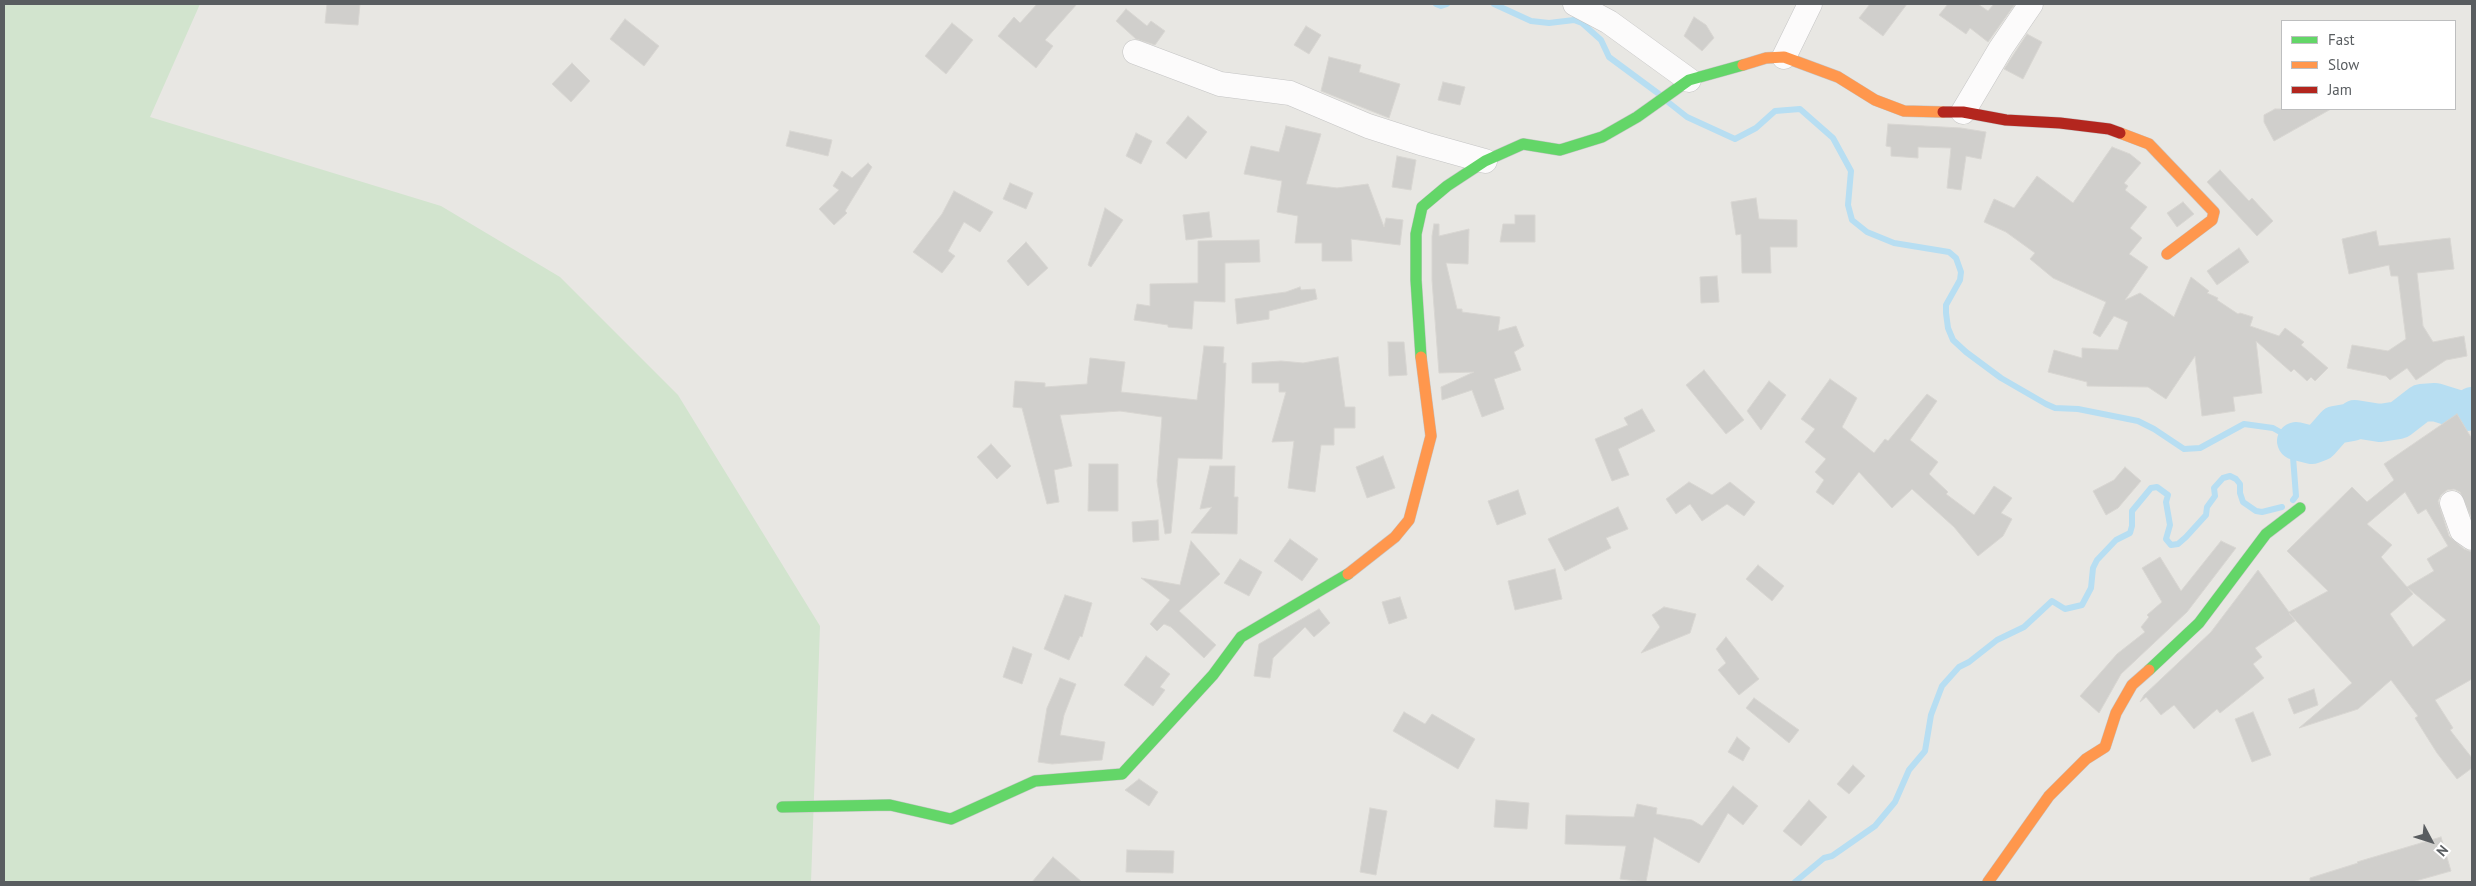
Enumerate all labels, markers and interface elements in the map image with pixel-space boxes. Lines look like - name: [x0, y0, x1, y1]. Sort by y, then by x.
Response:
- legend: [2281, 20, 2456, 110]
- text: Fast: [2328, 30, 2355, 49]
- text: Slow: [2328, 55, 2359, 74]
- text: Jam: [2328, 80, 2352, 99]
- north arrow: [2406, 816, 2456, 866]
- text: N: [2433, 841, 2452, 860]

